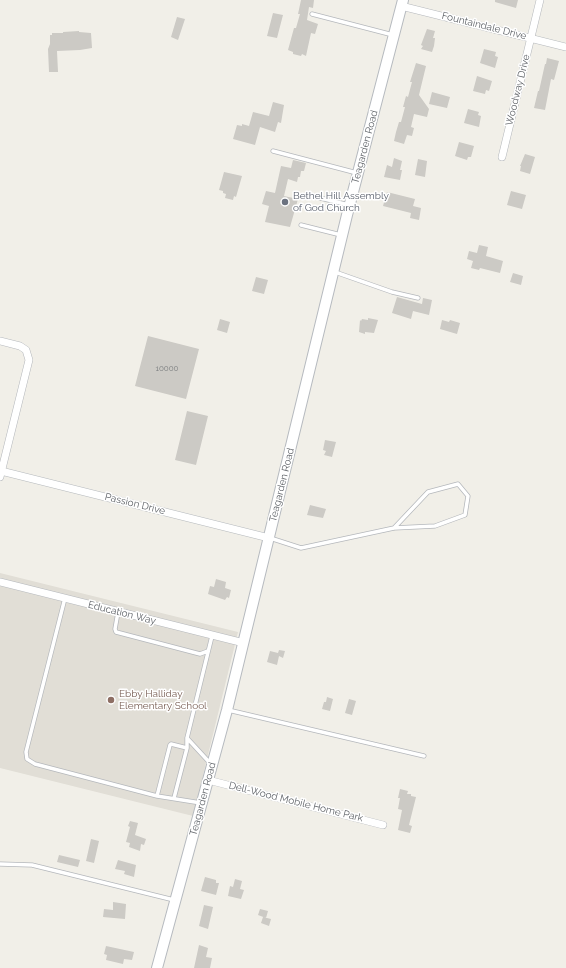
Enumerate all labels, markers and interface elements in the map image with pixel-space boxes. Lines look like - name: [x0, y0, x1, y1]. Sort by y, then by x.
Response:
- street label: Fountaindale Drive: [440, 10, 528, 42]
- street label: Woodway Drive: [503, 53, 533, 127]
- street label: Teagarden Road: [349, 109, 381, 185]
- place label: Bethel Hill Assembly of God Church: [293, 190, 389, 214]
- marker: Bethel Hill Assembly of God Church: [280, 197, 290, 207]
- house number: 10000: [155, 364, 179, 374]
- street label: Teagarden Road: [267, 447, 297, 523]
- street label: Passion Drive: [104, 491, 166, 517]
- street label: Education Way: [87, 599, 157, 627]
- place label: Ebby Halliday Elementary School: [119, 688, 207, 712]
- marker: Ebby Halliday Elementary School: [106, 695, 116, 705]
- street label: Teagarden Road: [187, 761, 219, 837]
- street label: Dell-Wood Mobile Home Park: [228, 779, 364, 825]

